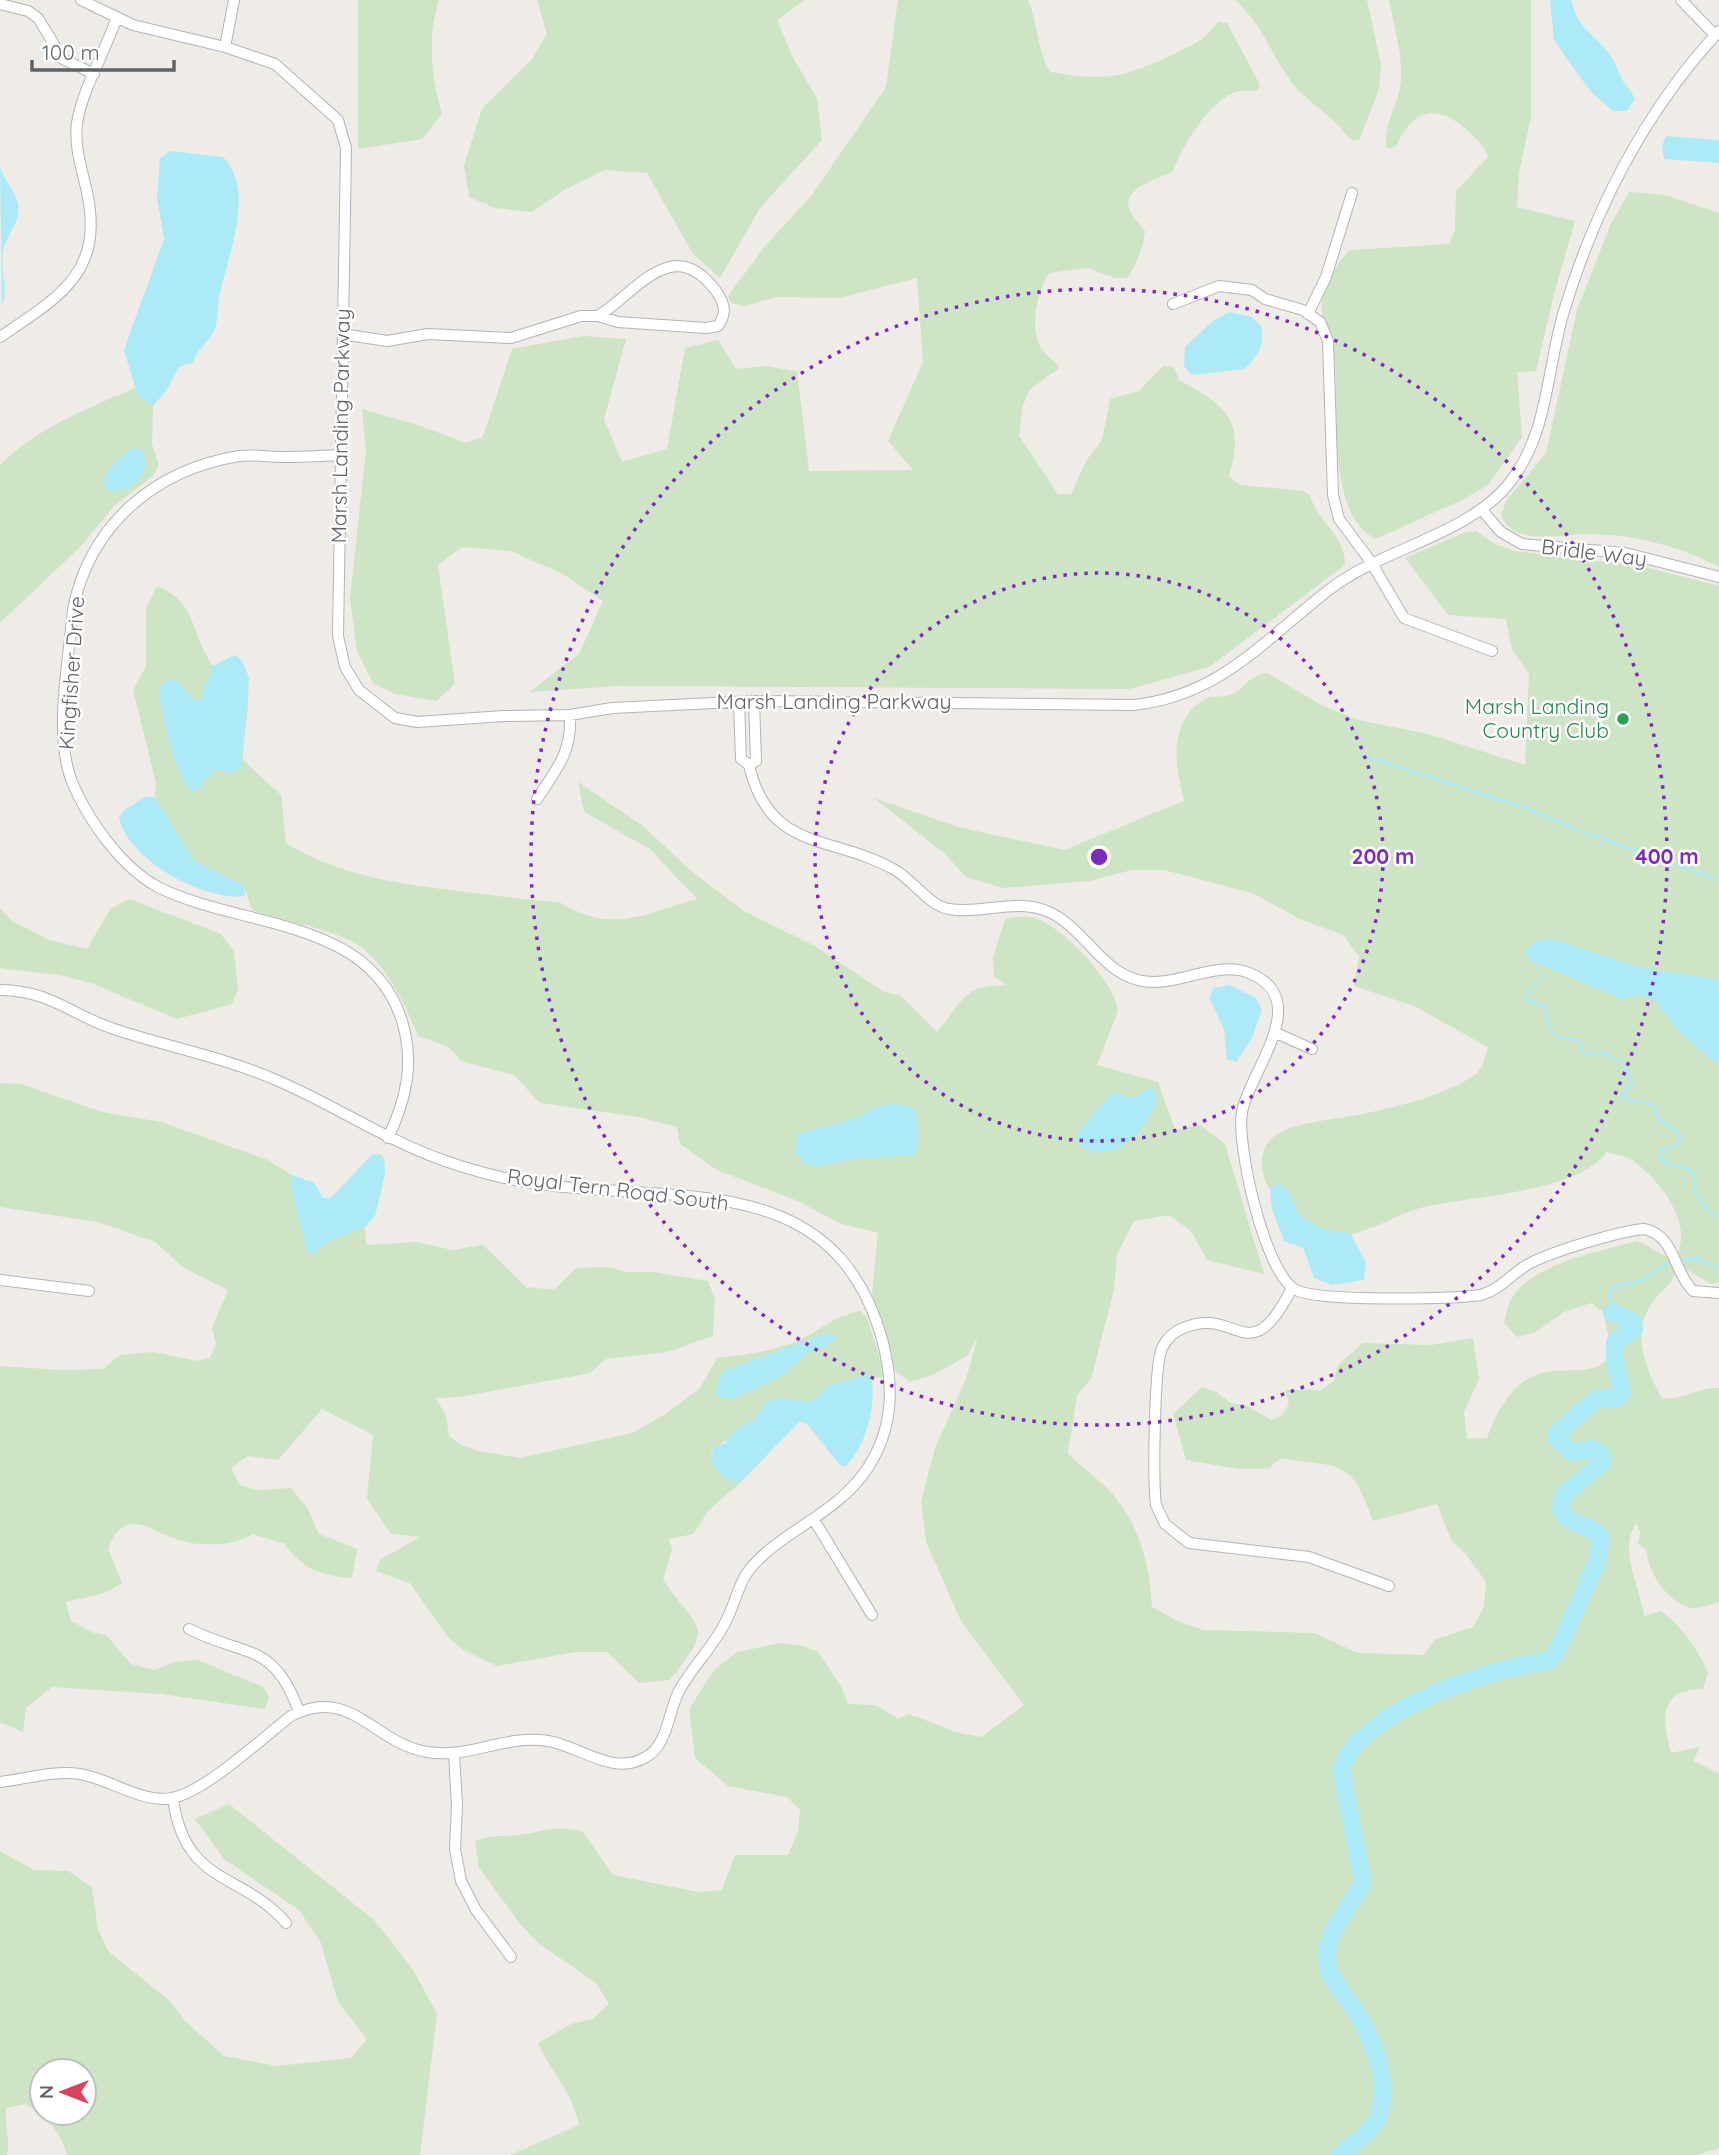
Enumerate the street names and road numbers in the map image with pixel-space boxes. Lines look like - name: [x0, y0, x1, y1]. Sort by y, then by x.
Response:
- street label: Marsh Landing Parkway: [325, 308, 355, 544]
- street label: Bridle Way: [1540, 533, 1648, 571]
- street label: Kingfisher Drive: [53, 595, 89, 751]
- street label: Marsh Landing Parkway: [717, 688, 951, 714]
- street label: Royal Tern Road South: [506, 1163, 730, 1216]

